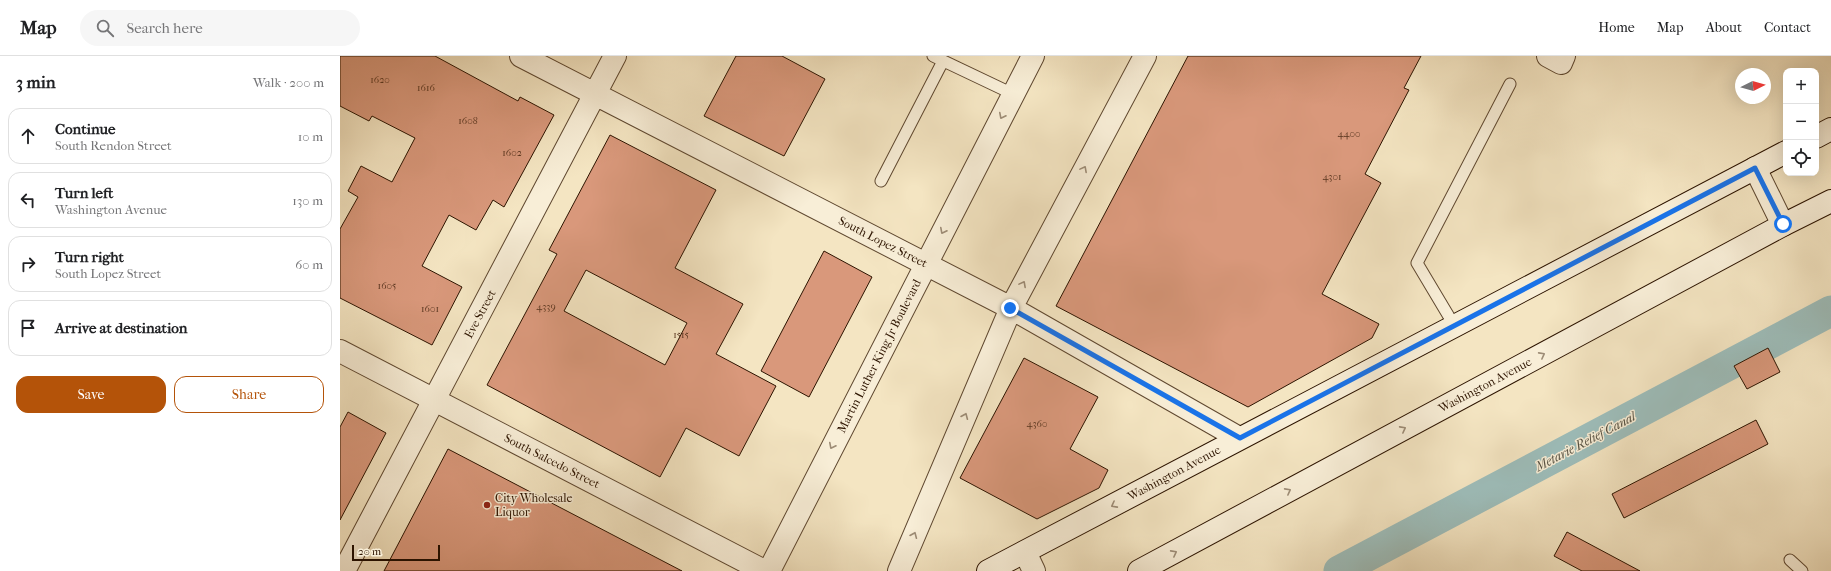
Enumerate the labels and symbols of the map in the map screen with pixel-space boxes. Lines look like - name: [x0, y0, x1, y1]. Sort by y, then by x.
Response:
- north arrow: [1735, 68, 1771, 104]
- house number: 1620: [370, 74, 390, 86]
- house number: 1616: [417, 82, 435, 94]
- one-way arrow: [1000, 111, 1007, 119]
- house number: 1608: [458, 115, 478, 127]
- house number: 4400: [1338, 128, 1360, 140]
- house number: 1602: [502, 147, 522, 159]
- one-way arrow: [1080, 166, 1087, 173]
- house number: 4301: [1322, 171, 1342, 183]
- street label: South Lopez Street: [836, 214, 930, 271]
- route start: [1774, 215, 1792, 233]
- one-way arrow: [940, 227, 948, 234]
- street label: Martin Luther King Jr Boulevard: [834, 277, 924, 435]
- house number: 1605: [378, 280, 396, 292]
- one-way arrow: [1019, 281, 1026, 288]
- street label: Eve Street: [461, 287, 499, 341]
- route end: [1001, 299, 1019, 317]
- house number: 4339: [536, 301, 556, 313]
- house number: 1601: [421, 303, 439, 315]
- house number: 1515: [673, 329, 689, 341]
- one-way arrow: [1538, 352, 1545, 359]
- street label: Washington Avenue: [1435, 355, 1534, 416]
- water label: Metarie Relief Canal: [1532, 408, 1639, 475]
- one-way arrow: [960, 412, 968, 419]
- house number: 4360: [1027, 418, 1047, 430]
- one-way arrow: [1398, 427, 1406, 434]
- street label: South Salcedo Street: [502, 431, 603, 492]
- one-way arrow: [830, 442, 837, 450]
- street label: Washington Avenue: [1124, 443, 1223, 504]
- one-way arrow: [1284, 488, 1291, 496]
- place label: City Wholesale Liquor: [495, 491, 573, 519]
- marker: City Wholesale Liquor: [482, 500, 492, 510]
- one-way arrow: [1110, 500, 1118, 508]
- one-way arrow: [909, 532, 917, 540]
- scale bar: [352, 543, 440, 562]
- one-way arrow: [1169, 550, 1177, 557]

